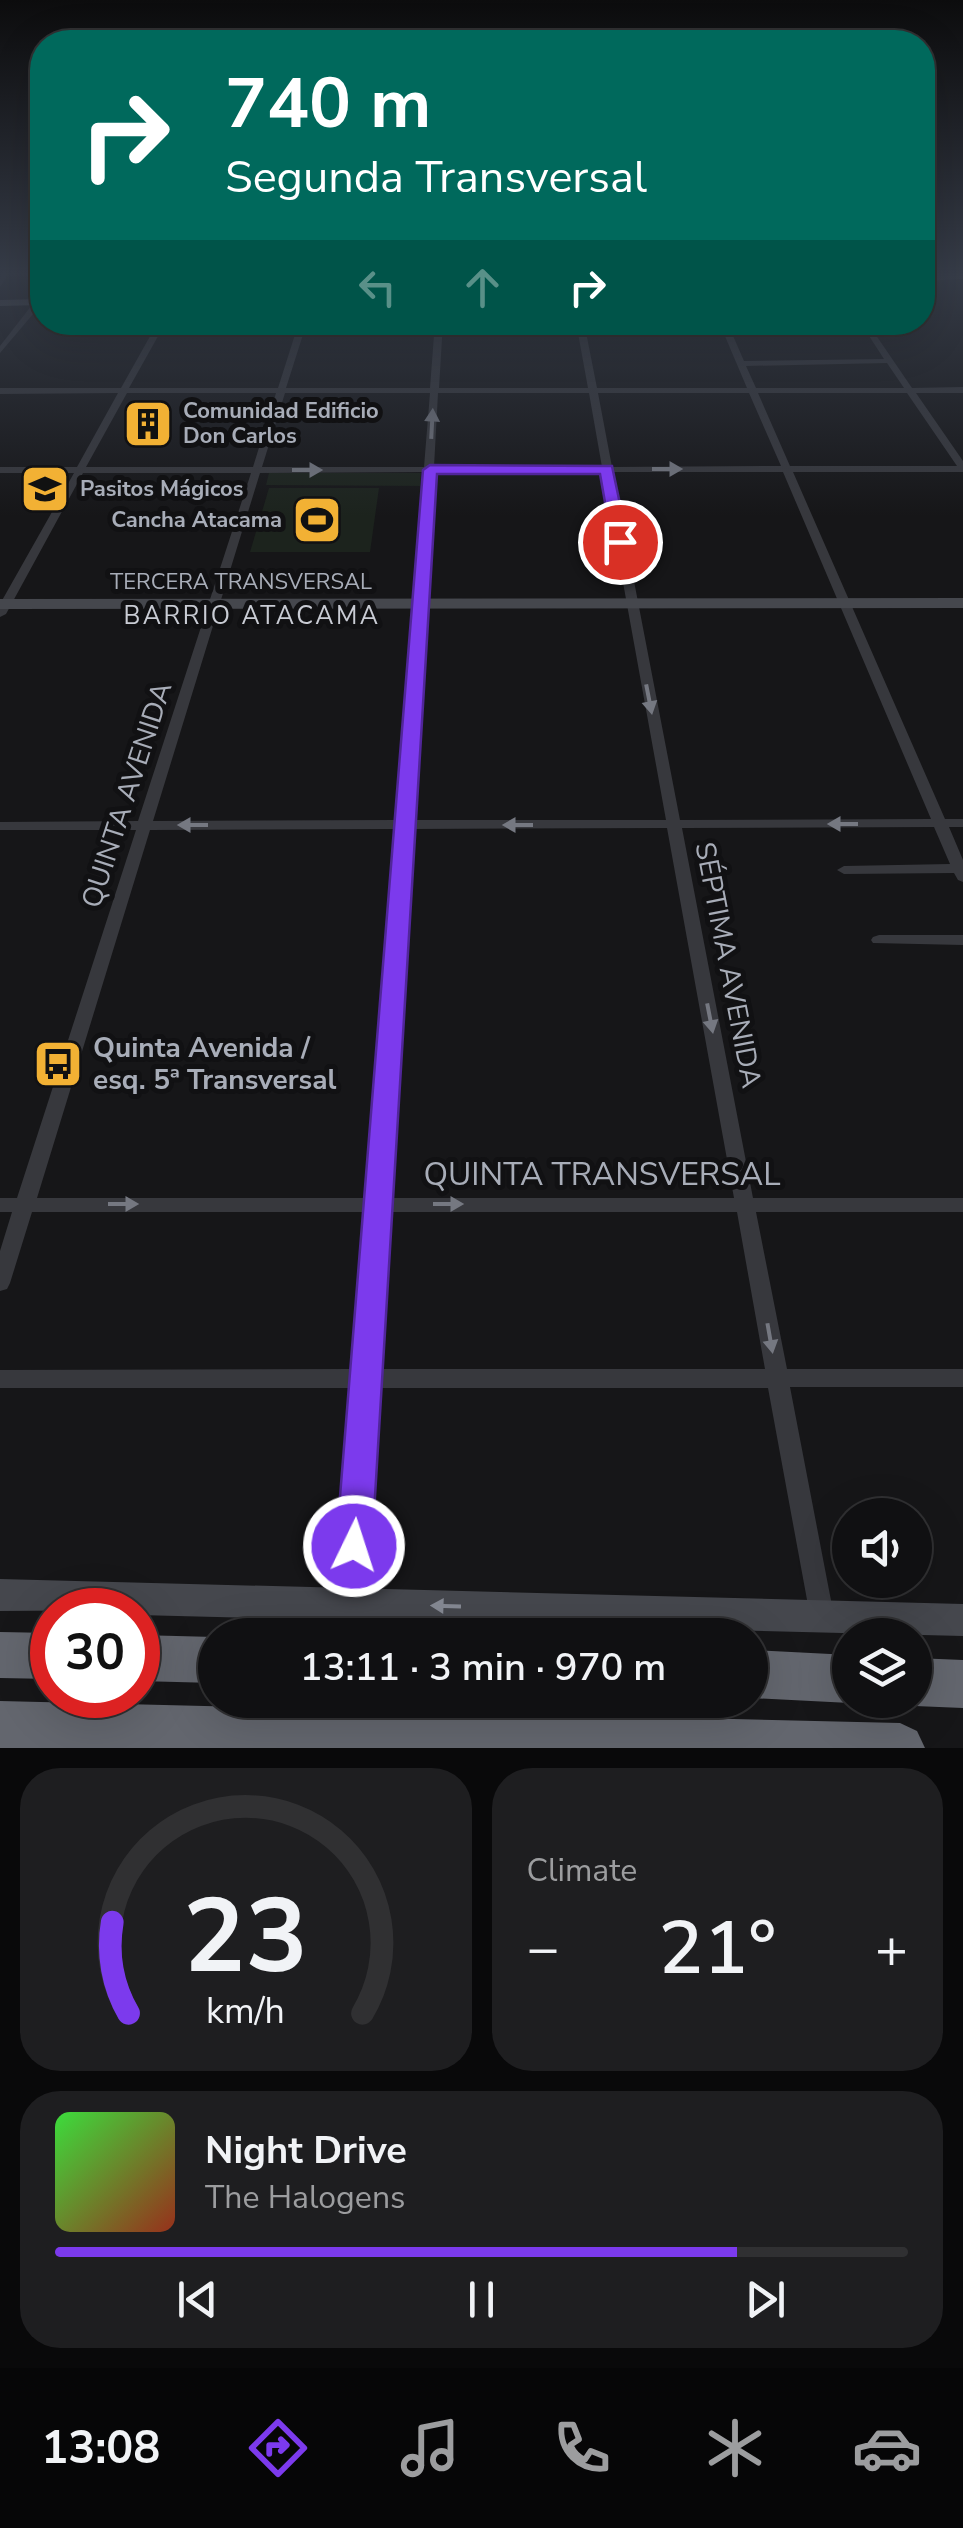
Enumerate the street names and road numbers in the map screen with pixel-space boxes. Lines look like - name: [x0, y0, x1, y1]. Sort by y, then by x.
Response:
- street label: TERCERA TRANSVERSAL: [110, 567, 372, 597]
- street label: QUINTA AVENIDA: [73, 677, 181, 913]
- street label: SÉPTIMA AVENIDA: [686, 839, 770, 1091]
- street label: QUINTA TRANSVERSAL: [423, 1153, 781, 1196]

